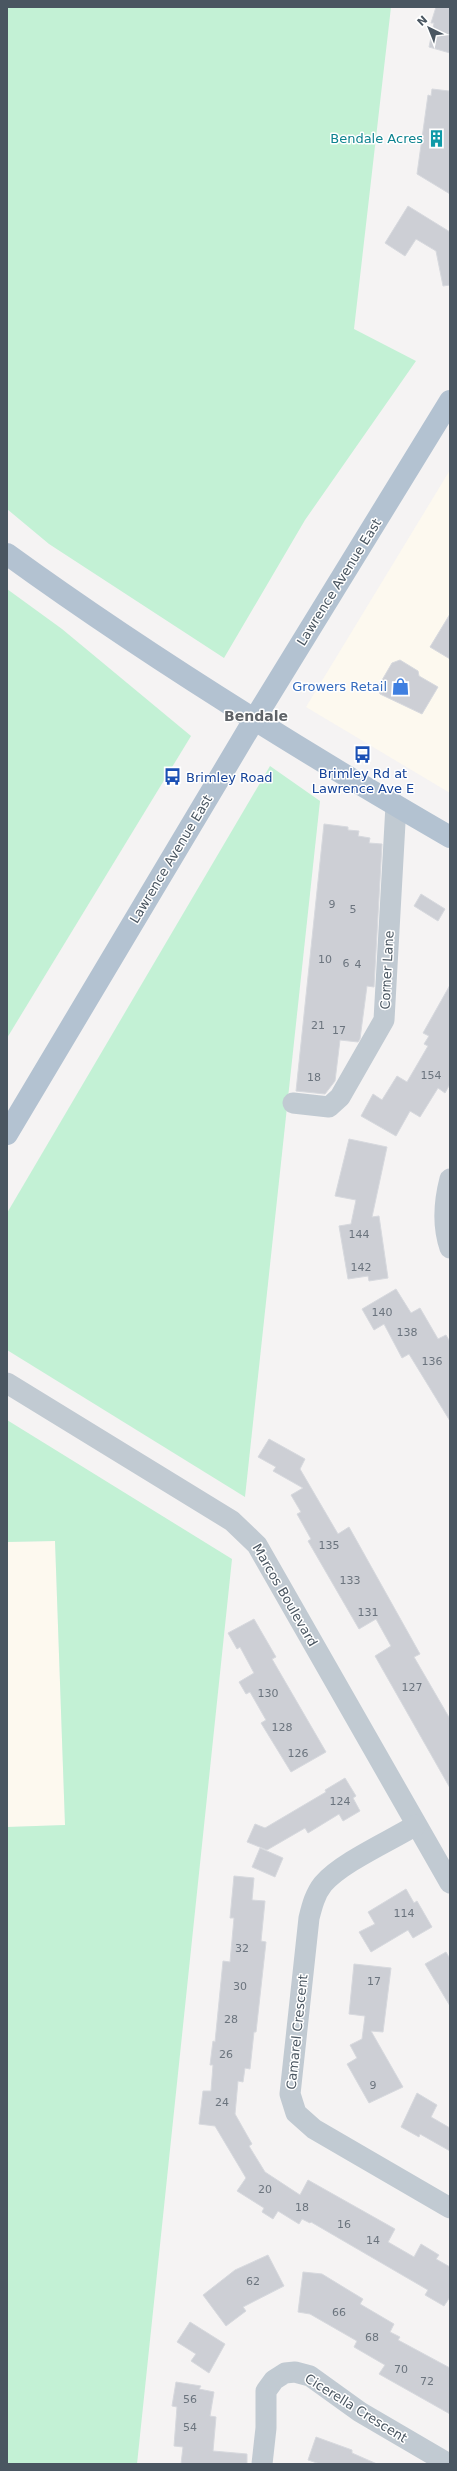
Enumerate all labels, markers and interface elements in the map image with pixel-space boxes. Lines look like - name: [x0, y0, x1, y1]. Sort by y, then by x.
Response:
- north arrow: [409, 8, 449, 48]
- text: N: [415, 13, 430, 29]
- building icon: Bendale Acres: [426, 128, 446, 148]
- place label: Bendale Acres: [330, 131, 423, 146]
- street label: Lawrence Avenue East: [294, 516, 384, 648]
- shop icon: Growers Retail: [390, 676, 410, 696]
- place label: Growers Retail: [292, 679, 387, 694]
- district label: Bendale: [224, 708, 288, 724]
- bus stop icon: Brimley Rd at Lawrence Ave E: [353, 744, 373, 764]
- place label: Brimley Rd at Lawrence Ave E: [312, 766, 414, 796]
- bus stop icon: Brimley Road: [163, 767, 183, 787]
- place label: Brimley Road: [186, 770, 273, 785]
- street label: Lawrence Avenue East: [127, 792, 215, 926]
- house number: 9: [329, 898, 336, 911]
- house number: 5: [350, 903, 357, 916]
- street label: Corner Lane: [377, 930, 397, 1010]
- house number: 10: [318, 953, 332, 966]
- house number: 6: [343, 957, 350, 970]
- house number: 4: [355, 958, 362, 971]
- house number: 21: [311, 1019, 325, 1032]
- house number: 17: [332, 1024, 346, 1037]
- house number: 154: [421, 1069, 442, 1082]
- house number: 18: [307, 1071, 321, 1084]
- house number: 144: [349, 1228, 370, 1241]
- house number: 142: [351, 1261, 372, 1274]
- house number: 140: [372, 1306, 393, 1319]
- house number: 138: [397, 1326, 418, 1339]
- house number: 136: [422, 1355, 443, 1368]
- house number: 135: [319, 1539, 340, 1552]
- street label: Marcos Boulevard: [250, 1541, 320, 1649]
- house number: 133: [340, 1574, 361, 1587]
- house number: 131: [358, 1606, 379, 1619]
- house number: 127: [402, 1681, 423, 1694]
- house number: 130: [258, 1687, 279, 1700]
- house number: 128: [272, 1721, 293, 1734]
- house number: 126: [288, 1747, 309, 1760]
- house number: 124: [330, 1795, 351, 1808]
- house number: 114: [394, 1907, 415, 1920]
- house number: 32: [235, 1942, 249, 1955]
- street label: Camarel Crescent: [283, 1974, 311, 2090]
- house number: 17: [367, 1975, 381, 1988]
- house number: 30: [233, 1980, 247, 1993]
- house number: 28: [224, 2013, 238, 2026]
- house number: 26: [219, 2048, 233, 2061]
- house number: 9: [370, 2079, 377, 2092]
- house number: 24: [215, 2096, 229, 2109]
- house number: 20: [258, 2183, 272, 2196]
- house number: 18: [295, 2201, 309, 2214]
- house number: 16: [337, 2218, 351, 2231]
- house number: 14: [366, 2234, 380, 2247]
- house number: 62: [246, 2275, 260, 2288]
- house number: 66: [332, 2306, 346, 2319]
- house number: 68: [365, 2331, 379, 2344]
- house number: 70: [394, 2363, 408, 2376]
- street label: Cicerella Crescent: [302, 2370, 410, 2446]
- house number: 72: [420, 2375, 434, 2388]
- house number: 56: [183, 2393, 197, 2406]
- house number: 54: [183, 2421, 197, 2434]

